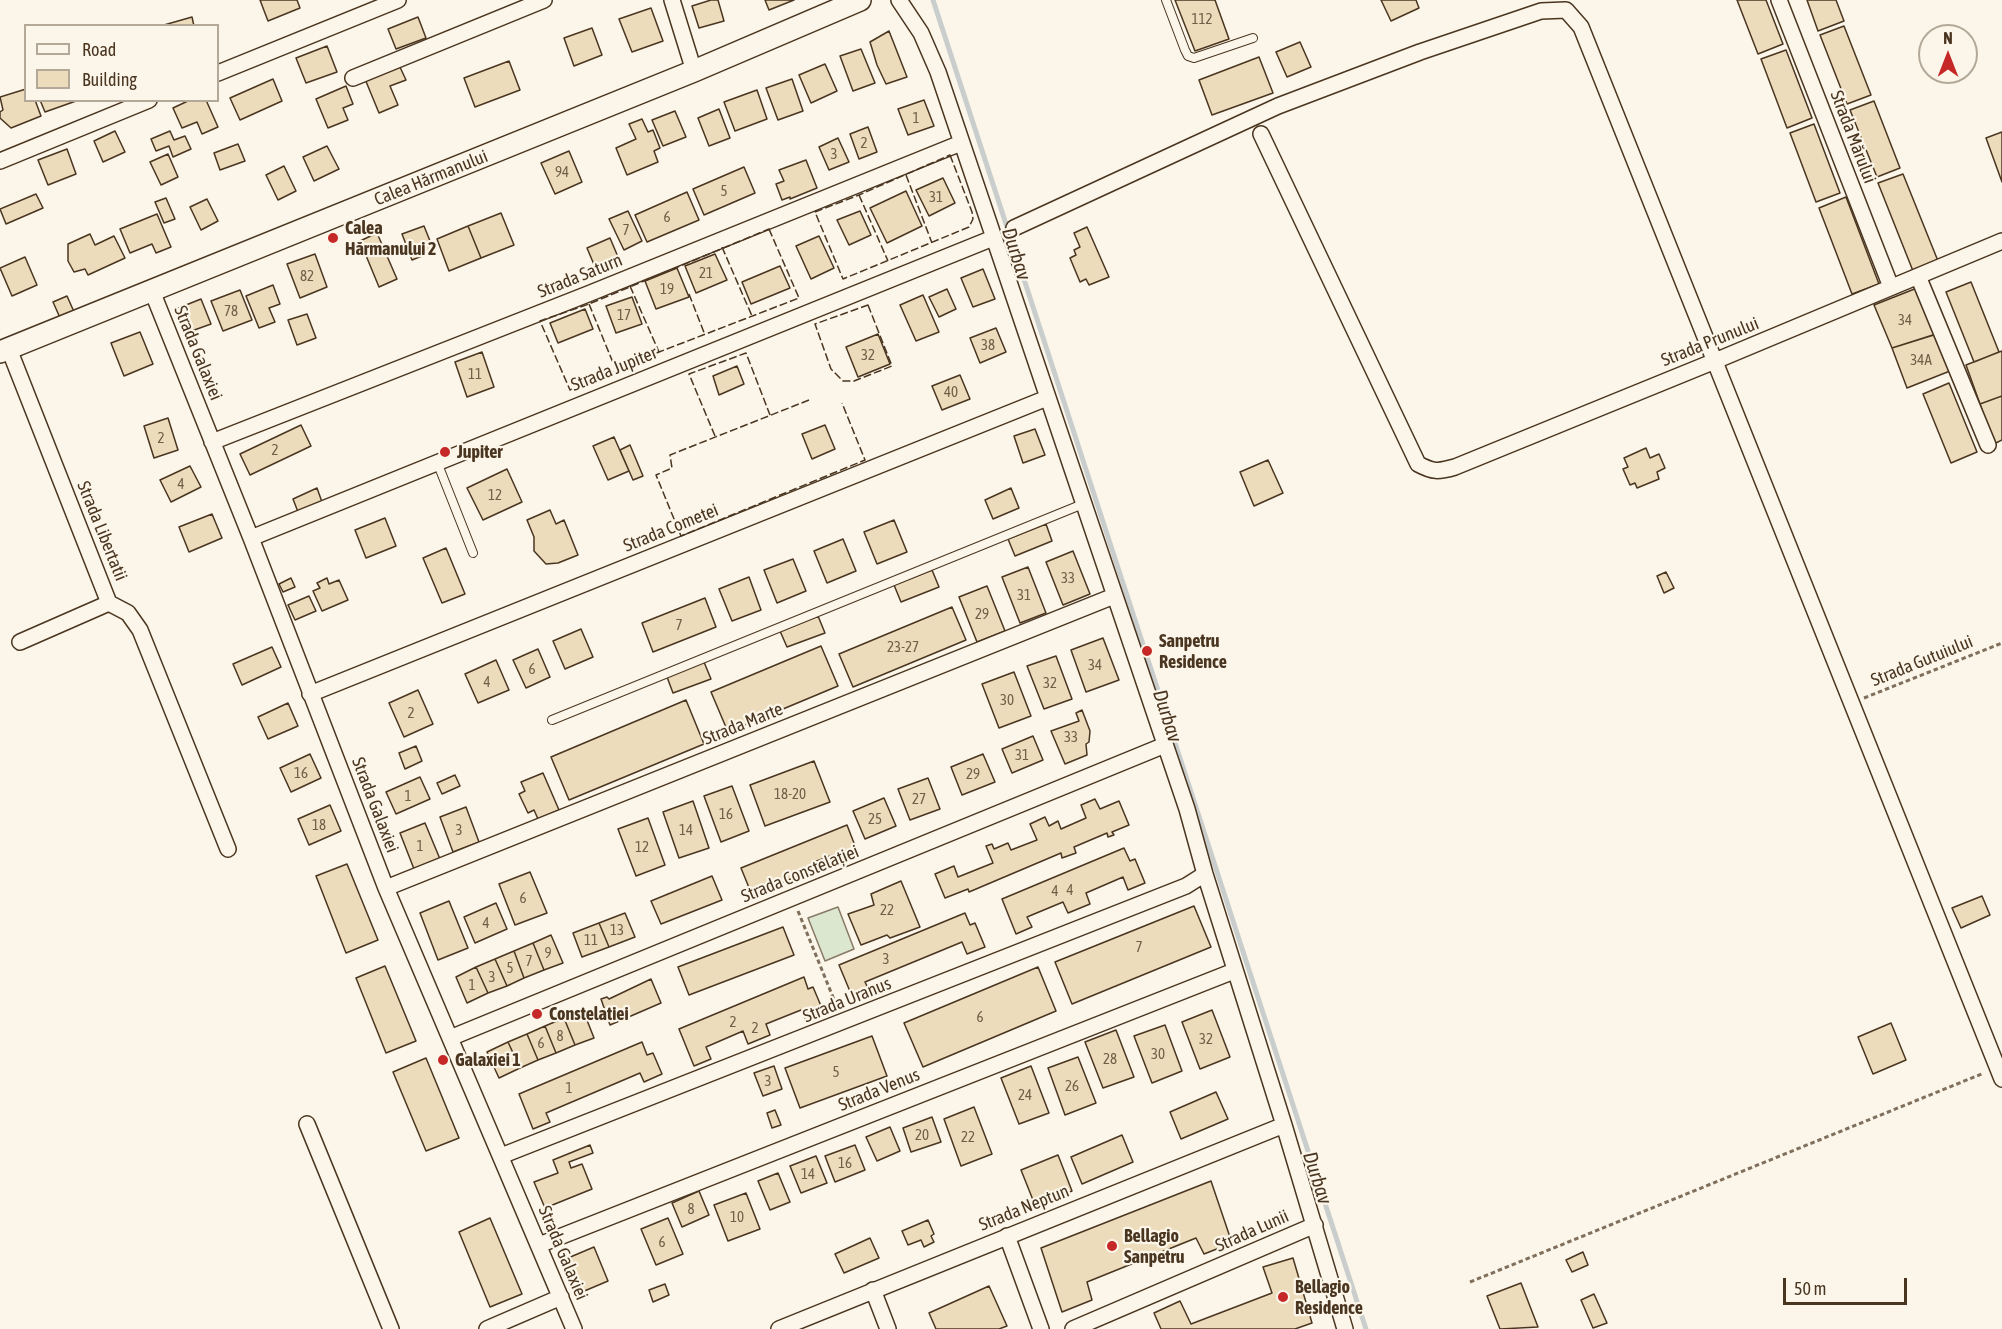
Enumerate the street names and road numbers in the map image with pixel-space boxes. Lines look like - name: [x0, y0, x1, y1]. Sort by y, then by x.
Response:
- street label: Strada Mărului: [1825, 88, 1881, 186]
- street label: Calea Hărmanului: [371, 145, 491, 211]
- street label: Strada Saturn: [535, 249, 625, 303]
- street label: Strada Galaxiei: [169, 302, 227, 404]
- street label: Strada Prunului: [1658, 313, 1762, 371]
- street label: Strada Jupiter: [568, 342, 660, 396]
- street label: Strada Libertatii: [72, 478, 132, 584]
- street label: Strada Cometei: [620, 499, 722, 557]
- street label: Strada Gutuiului: [1868, 631, 1976, 691]
- street label: Strada Marte: [700, 698, 786, 750]
- street label: Strada Galaxiei: [347, 754, 403, 856]
- street label: Strada Constelației: [738, 841, 862, 907]
- street label: Strada Uranus: [800, 973, 894, 1027]
- street label: Strada Venus: [835, 1064, 923, 1116]
- street label: Strada Neptun: [976, 1180, 1072, 1236]
- street label: Strada Galaxiei: [533, 1203, 593, 1303]
- street label: Strada Lunii: [1212, 1205, 1292, 1257]

